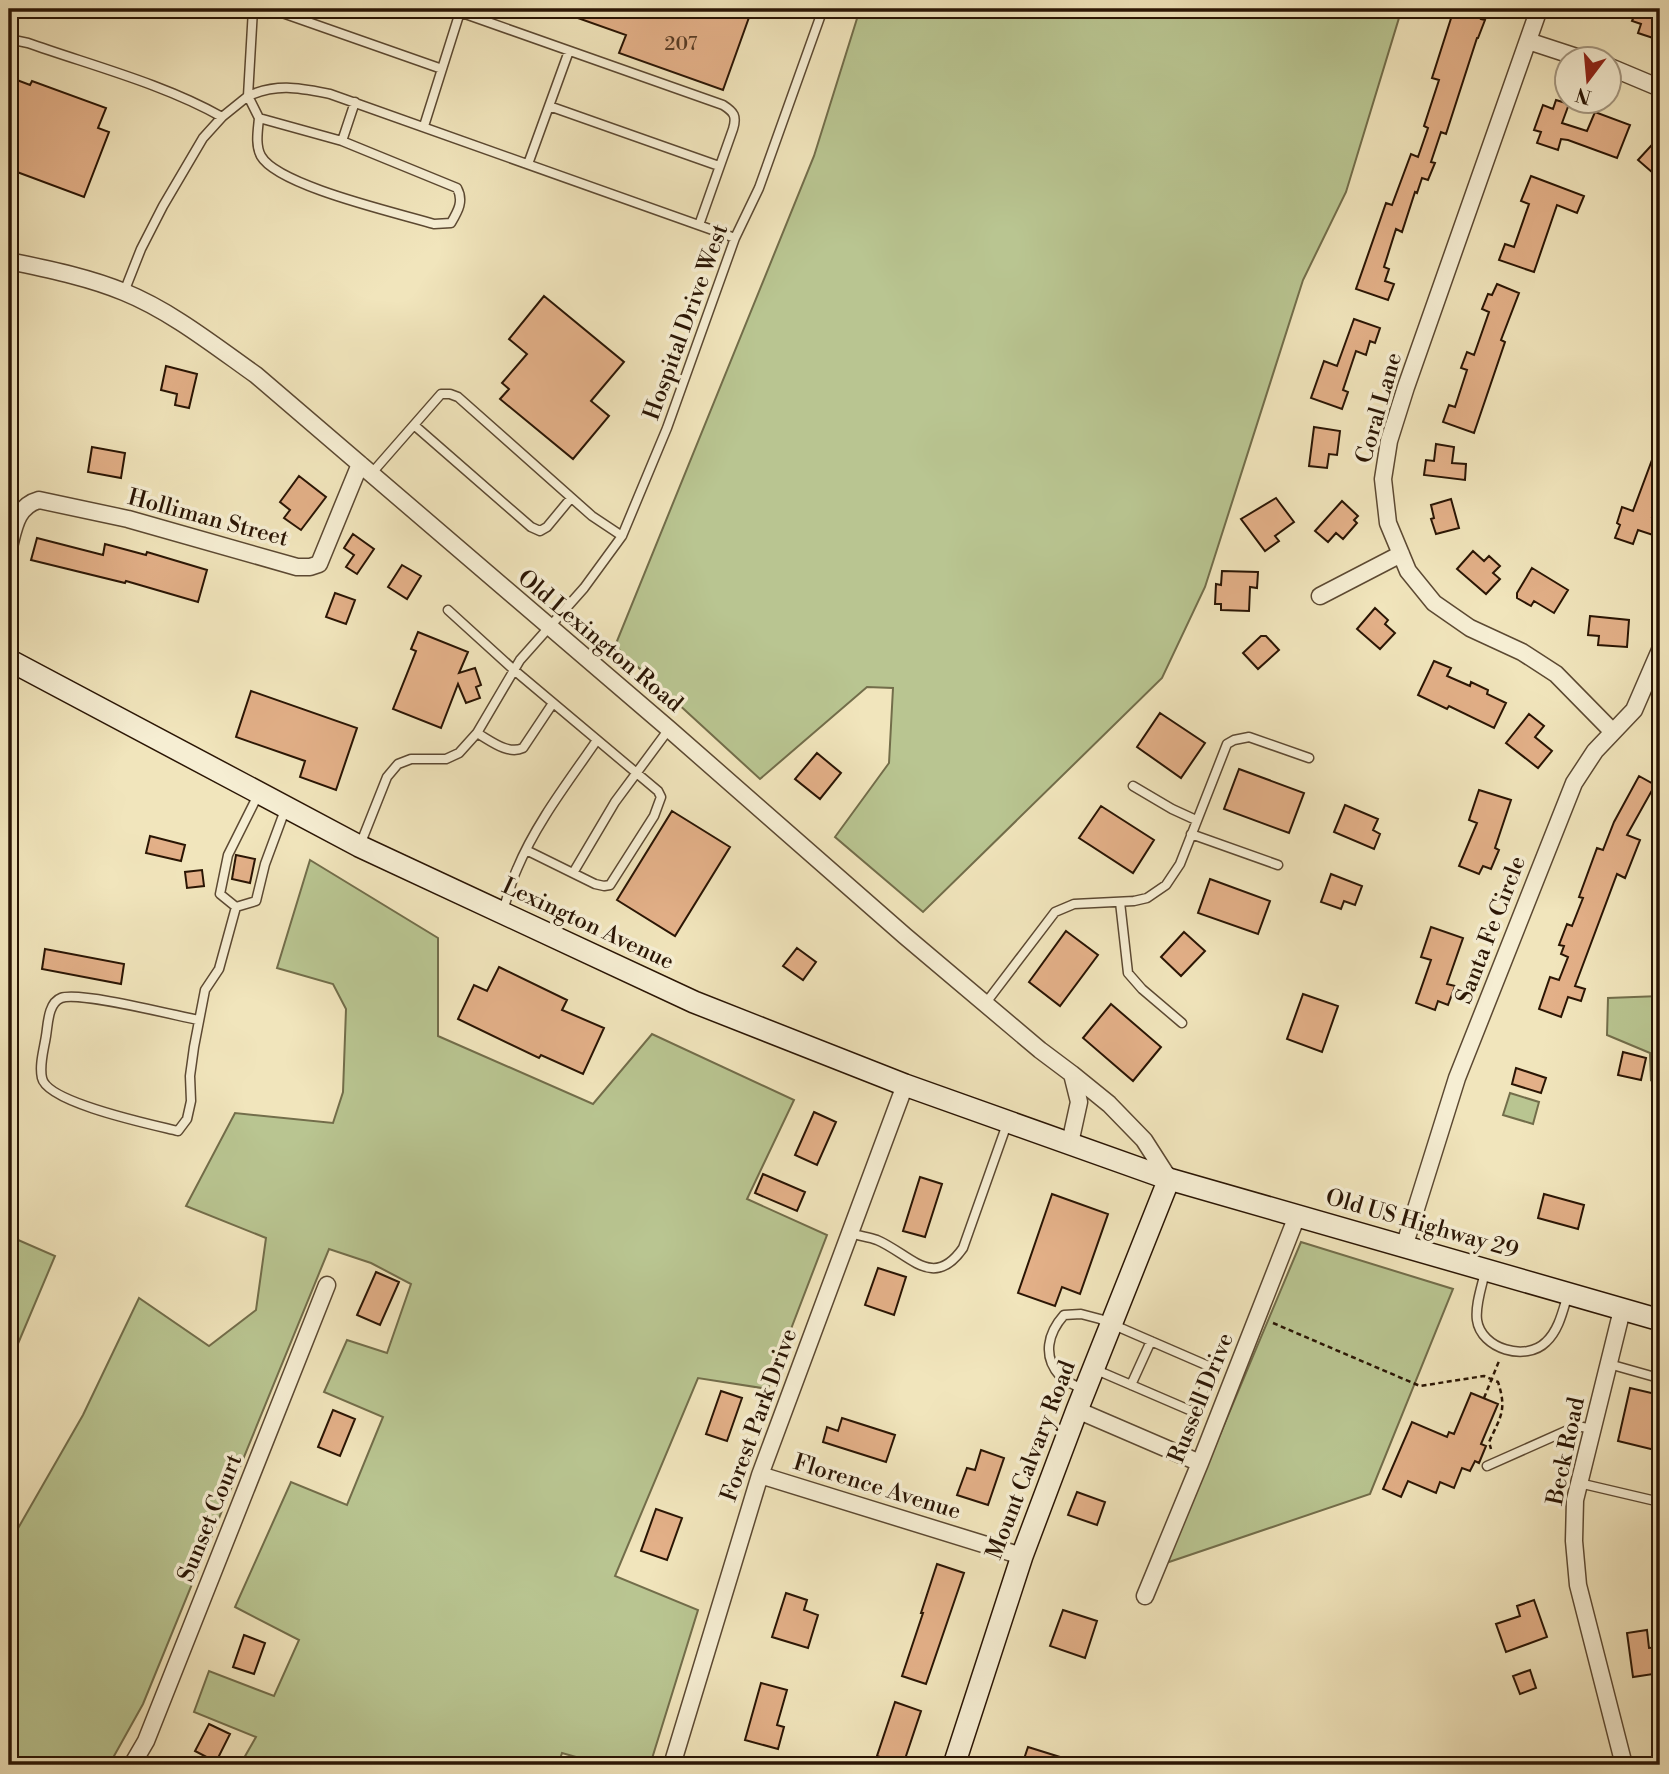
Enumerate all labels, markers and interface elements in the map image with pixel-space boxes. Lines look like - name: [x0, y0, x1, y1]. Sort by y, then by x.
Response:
- house number: 207: [665, 32, 698, 56]
- north arrow: [1554, 46, 1624, 116]
- text: N: [1573, 82, 1594, 109]
- street label: Hospital Drive West: [638, 220, 734, 424]
- street label: Coral Lane: [1350, 349, 1408, 467]
- street label: Holliman Street: [125, 483, 291, 553]
- street label: Old Lexington Road: [512, 564, 688, 718]
- street label: Santa Fe Circle: [1450, 852, 1532, 1008]
- street label: Lexington Avenue: [497, 872, 679, 976]
- street label: Old US Highway 29: [1322, 1183, 1522, 1265]
- street label: Forest Park Drive: [715, 1325, 803, 1505]
- street label: Russell Drive: [1162, 1329, 1240, 1467]
- street label: Mount Calvary Road: [980, 1357, 1082, 1563]
- street label: Beck Road: [1541, 1395, 1591, 1508]
- street label: Florence Avenue: [790, 1448, 964, 1526]
- street label: Sunset Court: [172, 1450, 248, 1586]

